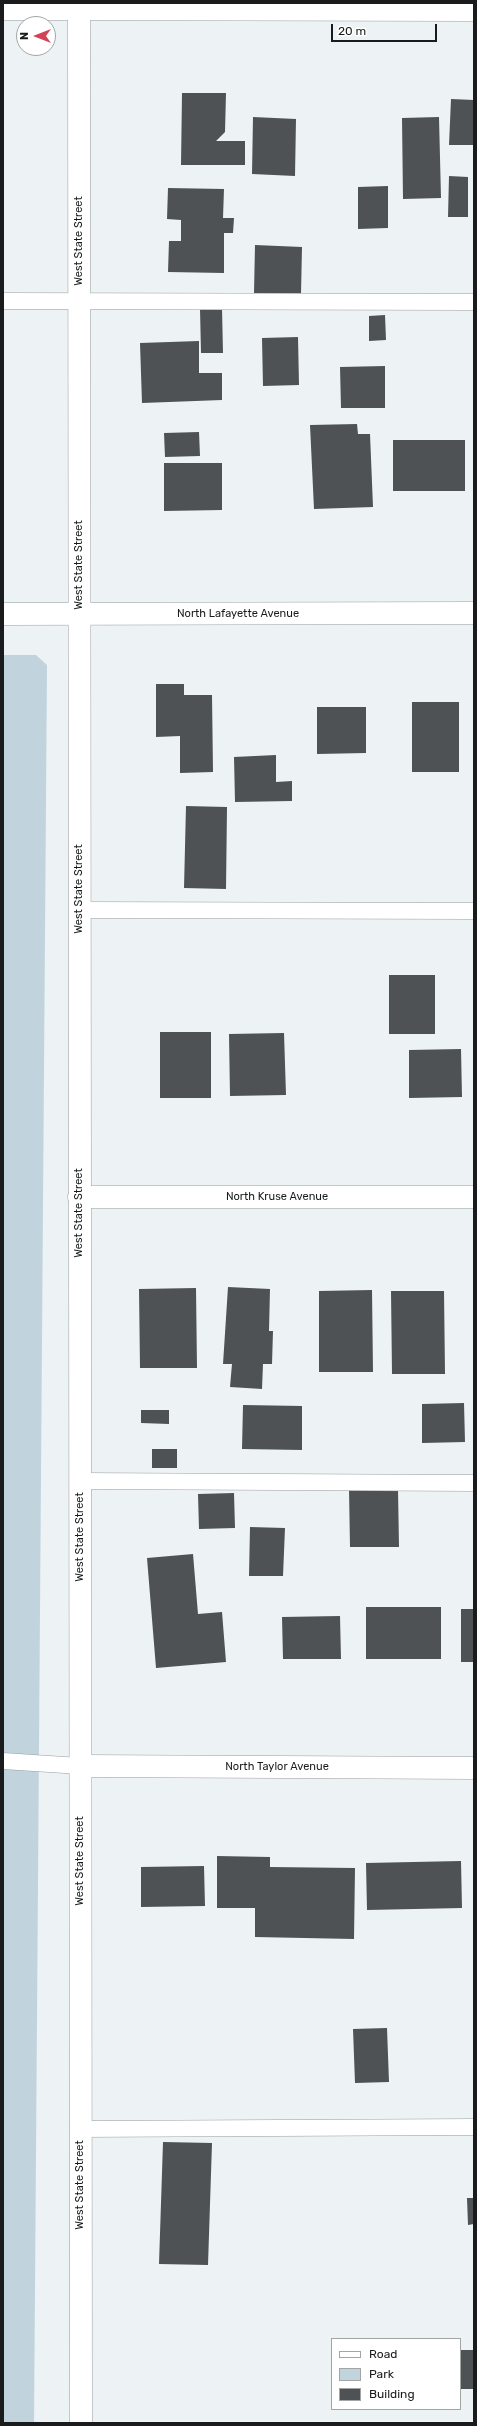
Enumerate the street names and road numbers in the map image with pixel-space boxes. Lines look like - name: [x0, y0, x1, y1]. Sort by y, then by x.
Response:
- street label: West State Street: [72, 196, 86, 286]
- street label: West State Street: [72, 520, 86, 610]
- street label: North Lafayette Avenue: [177, 607, 299, 621]
- street label: West State Street: [72, 844, 86, 934]
- street label: West State Street: [72, 1168, 86, 1258]
- street label: North Kruse Avenue: [226, 1190, 328, 1204]
- street label: West State Street: [73, 1492, 87, 1582]
- street label: North Taylor Avenue: [225, 1760, 329, 1774]
- street label: West State Street: [73, 1816, 87, 1906]
- street label: West State Street: [73, 2140, 87, 2230]

